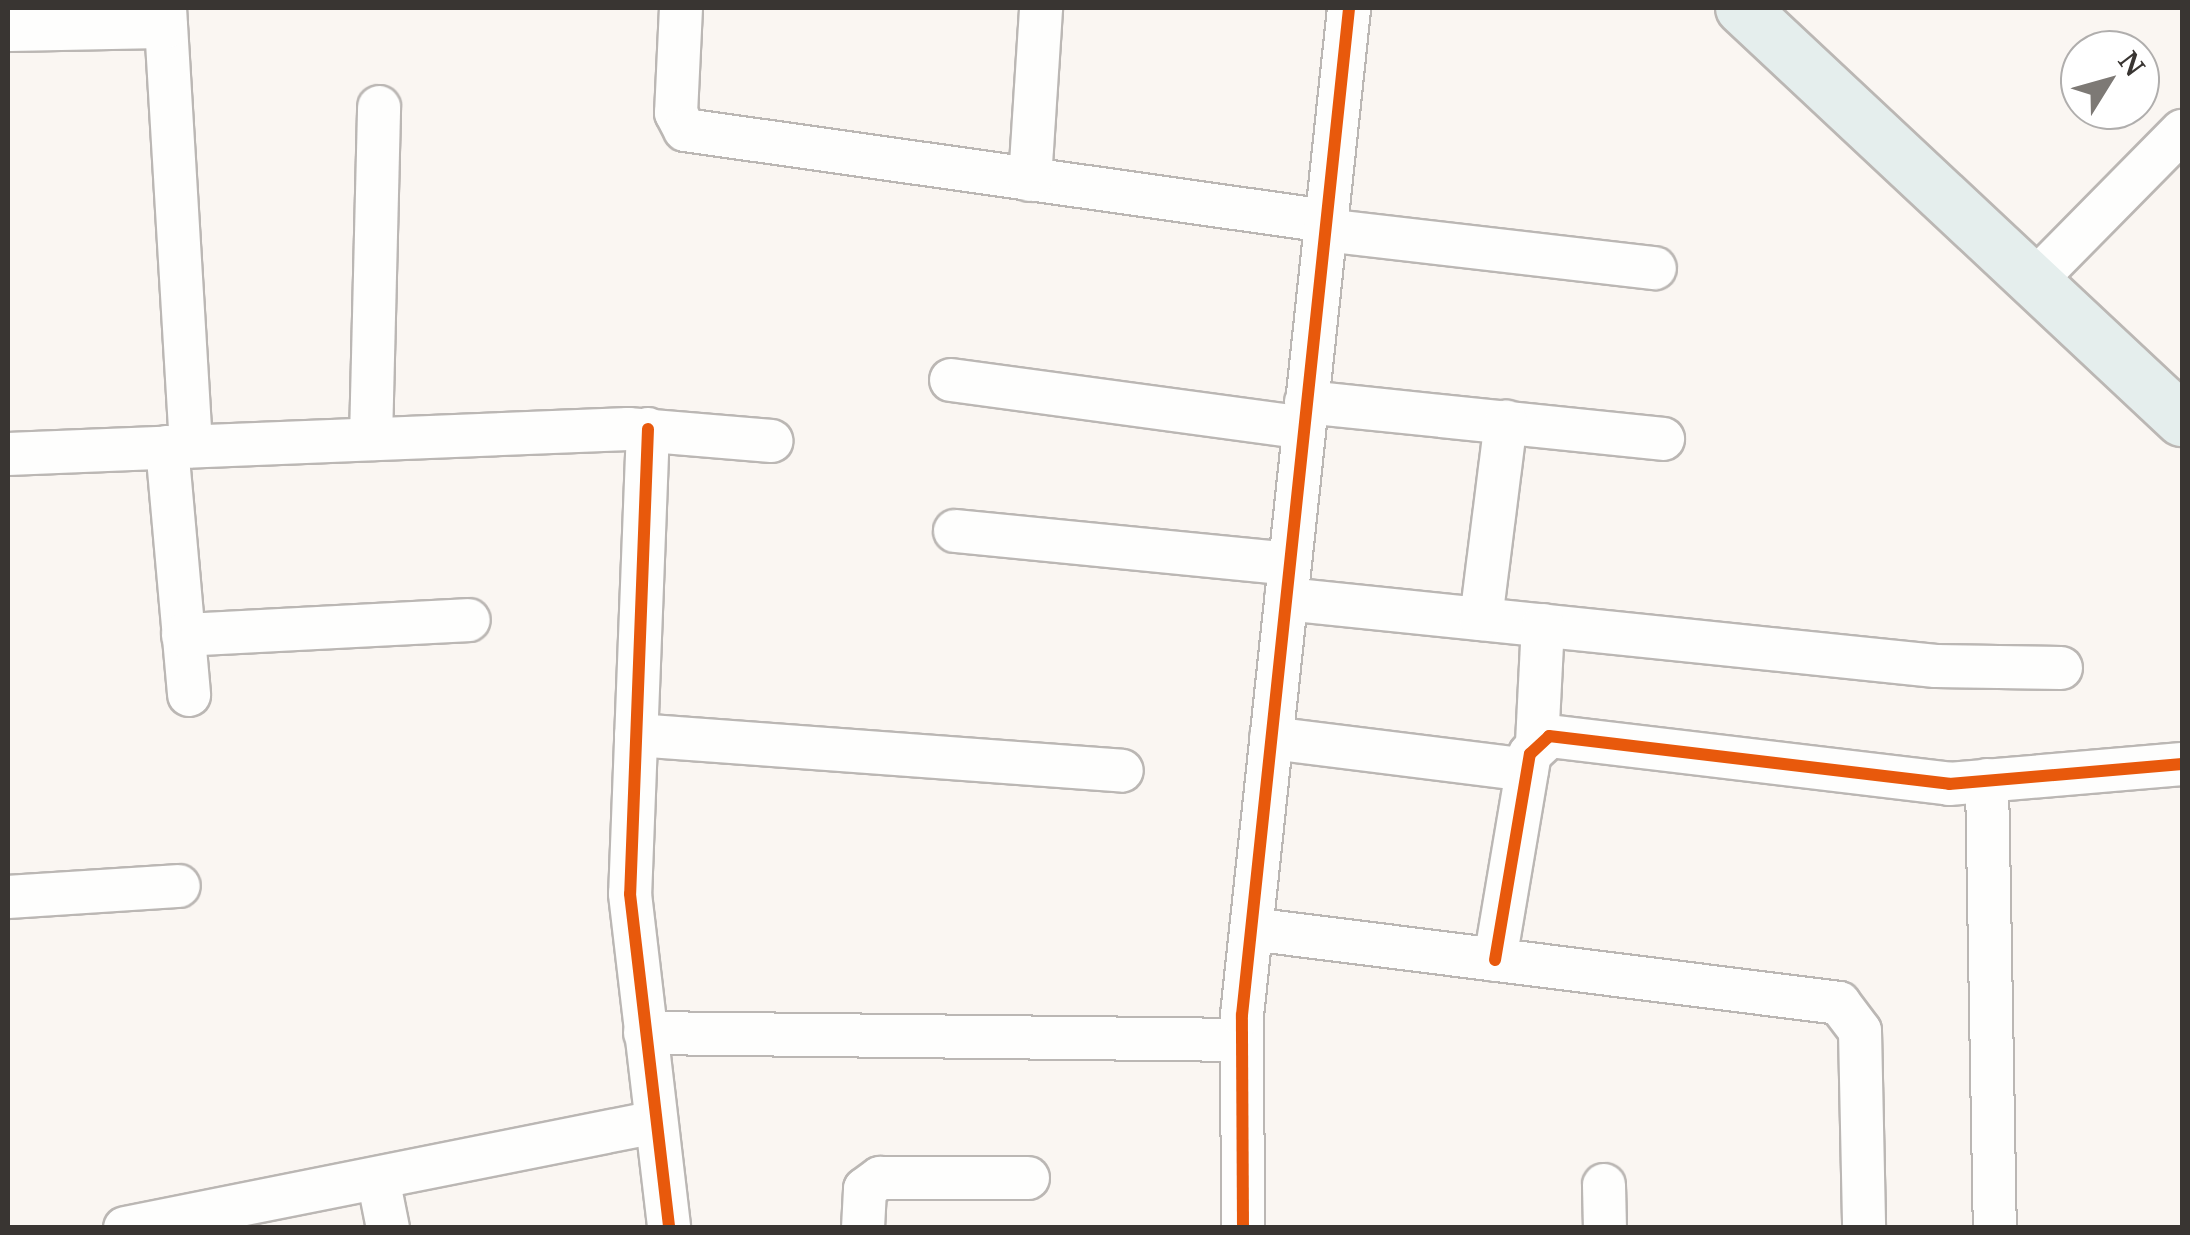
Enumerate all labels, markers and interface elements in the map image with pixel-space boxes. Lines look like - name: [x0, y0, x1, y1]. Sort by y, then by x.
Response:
- north arrow: [2060, 30, 2160, 130]
- text: N: [2111, 43, 2154, 83]

